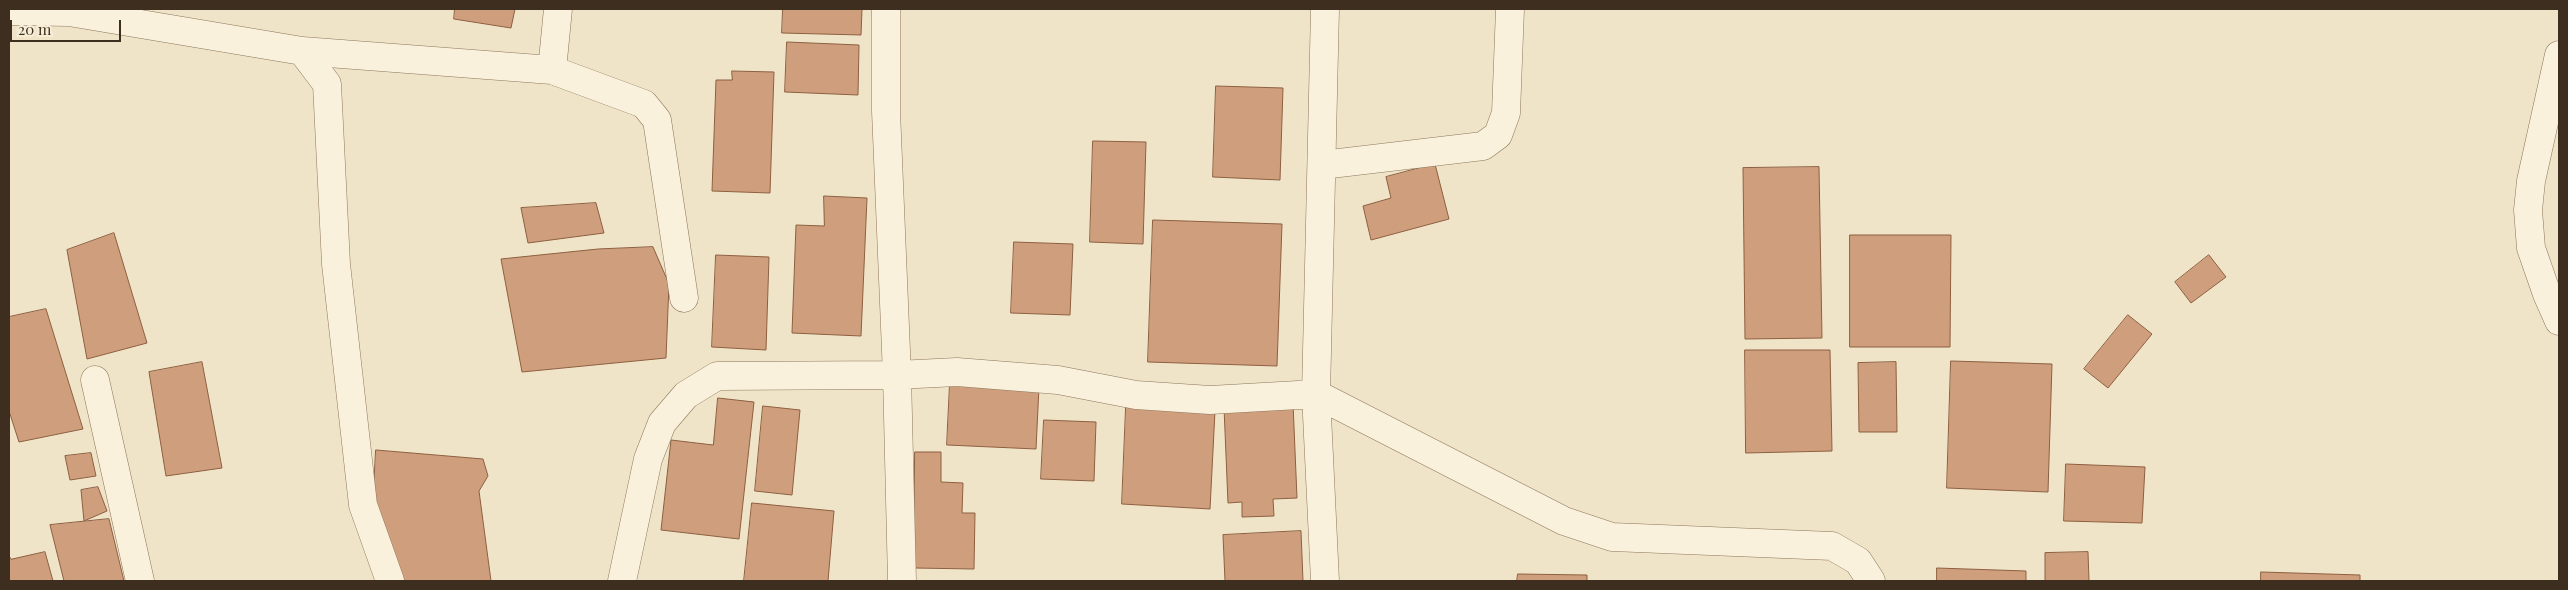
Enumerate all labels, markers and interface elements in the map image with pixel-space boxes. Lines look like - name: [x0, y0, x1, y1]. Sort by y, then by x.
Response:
- scale bar: [12, 10, 124, 42]
- text: 20 m: [18, 19, 51, 39]

